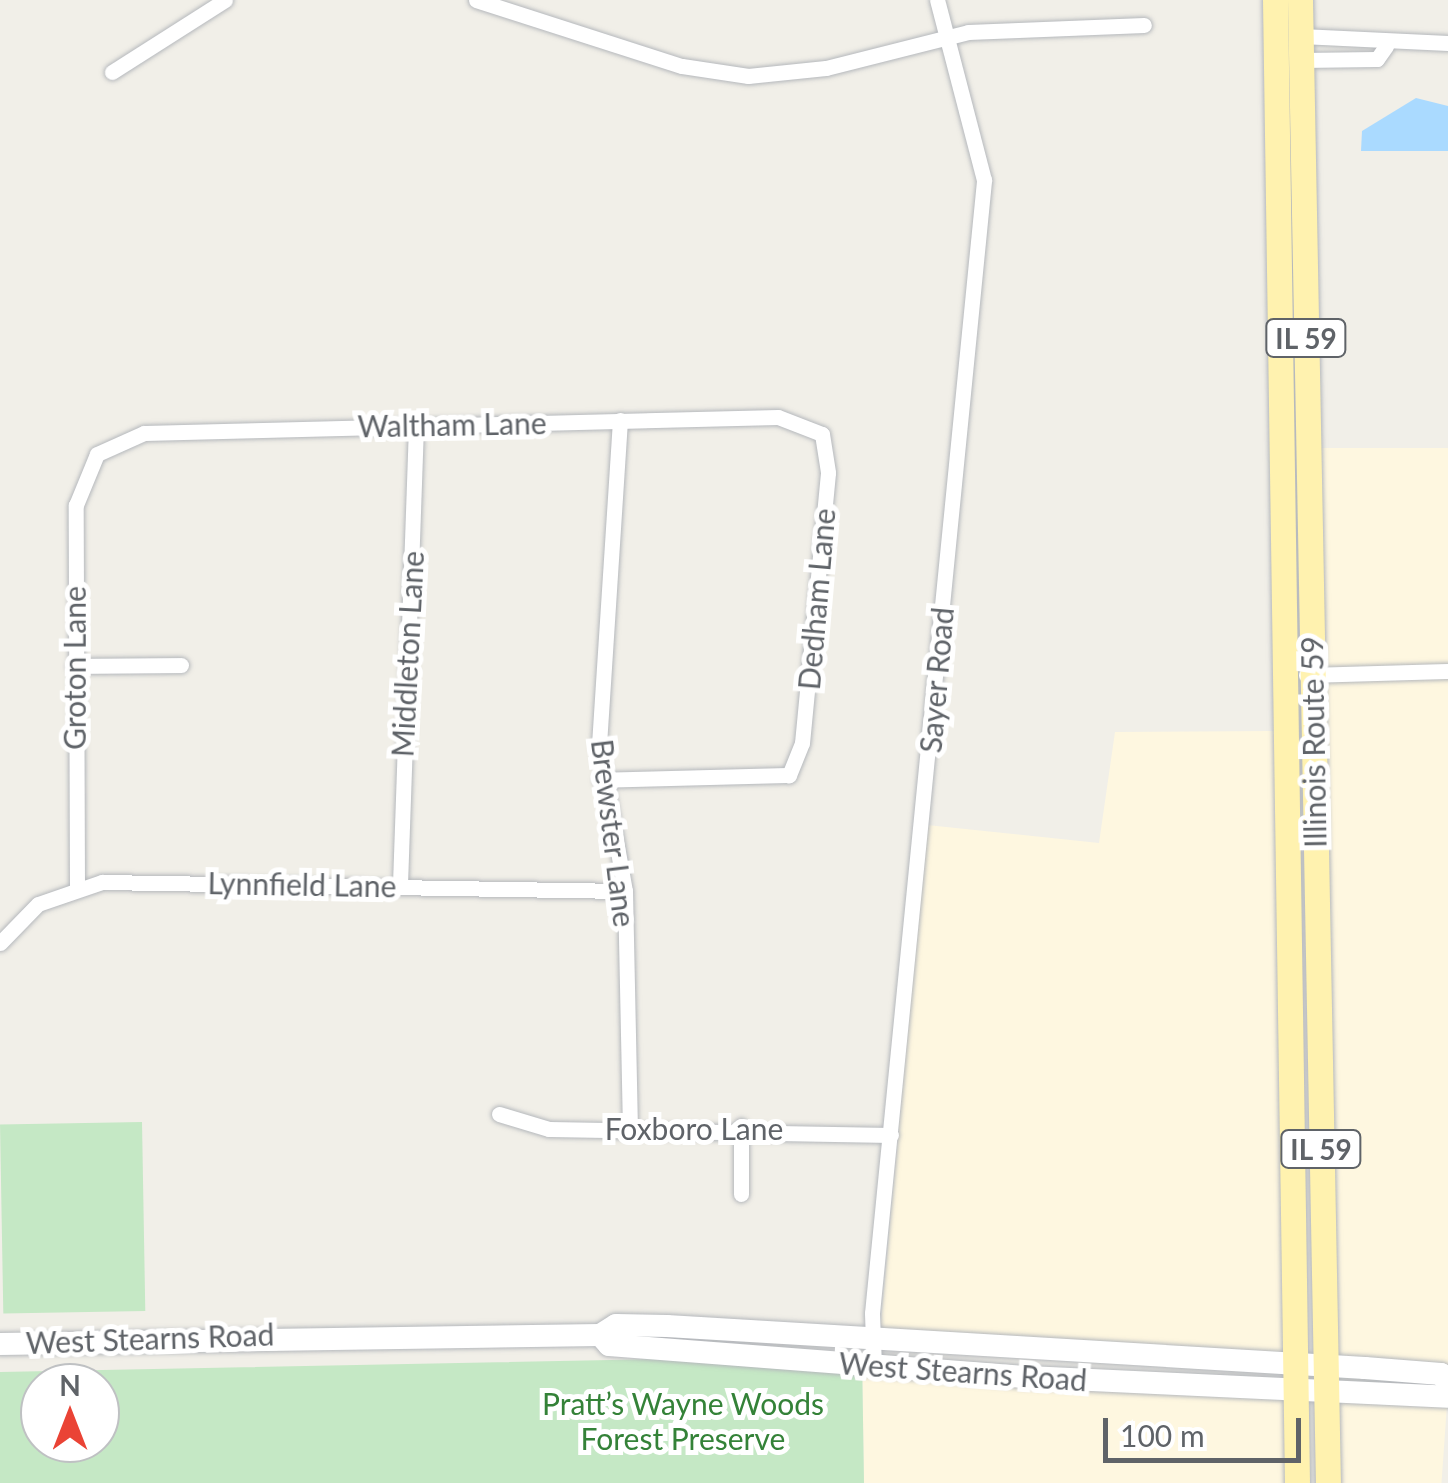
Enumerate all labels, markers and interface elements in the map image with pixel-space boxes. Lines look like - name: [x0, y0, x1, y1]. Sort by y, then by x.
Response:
- road number: IL 59: [1264, 315, 1348, 361]
- street label: Waltham Lane: [357, 404, 547, 444]
- street label: Dedham Lane: [790, 507, 842, 691]
- street label: Middleton Lane: [384, 550, 430, 758]
- street label: Groton Lane: [56, 586, 92, 750]
- street label: Sayer Road: [912, 605, 960, 755]
- street label: Illinois Route 59: [1293, 636, 1333, 848]
- street label: Brewster Lane: [585, 737, 643, 929]
- street label: Lynnfield Lane: [207, 864, 397, 904]
- street label: Foxboro Lane: [605, 1110, 783, 1146]
- road number: IL 59: [1278, 1126, 1364, 1172]
- street label: West Stearns Road: [25, 1316, 275, 1360]
- street label: West Stearns Road: [838, 1344, 1088, 1398]
- north arrow: [20, 1363, 120, 1463]
- text: N: [59, 1368, 81, 1402]
- park label: Pratt’s Wayne Woods Forest Preserve: [542, 1385, 824, 1456]
- scale bar: [1108, 1398, 1306, 1460]
- text: 100 m: [1120, 1417, 1205, 1453]

